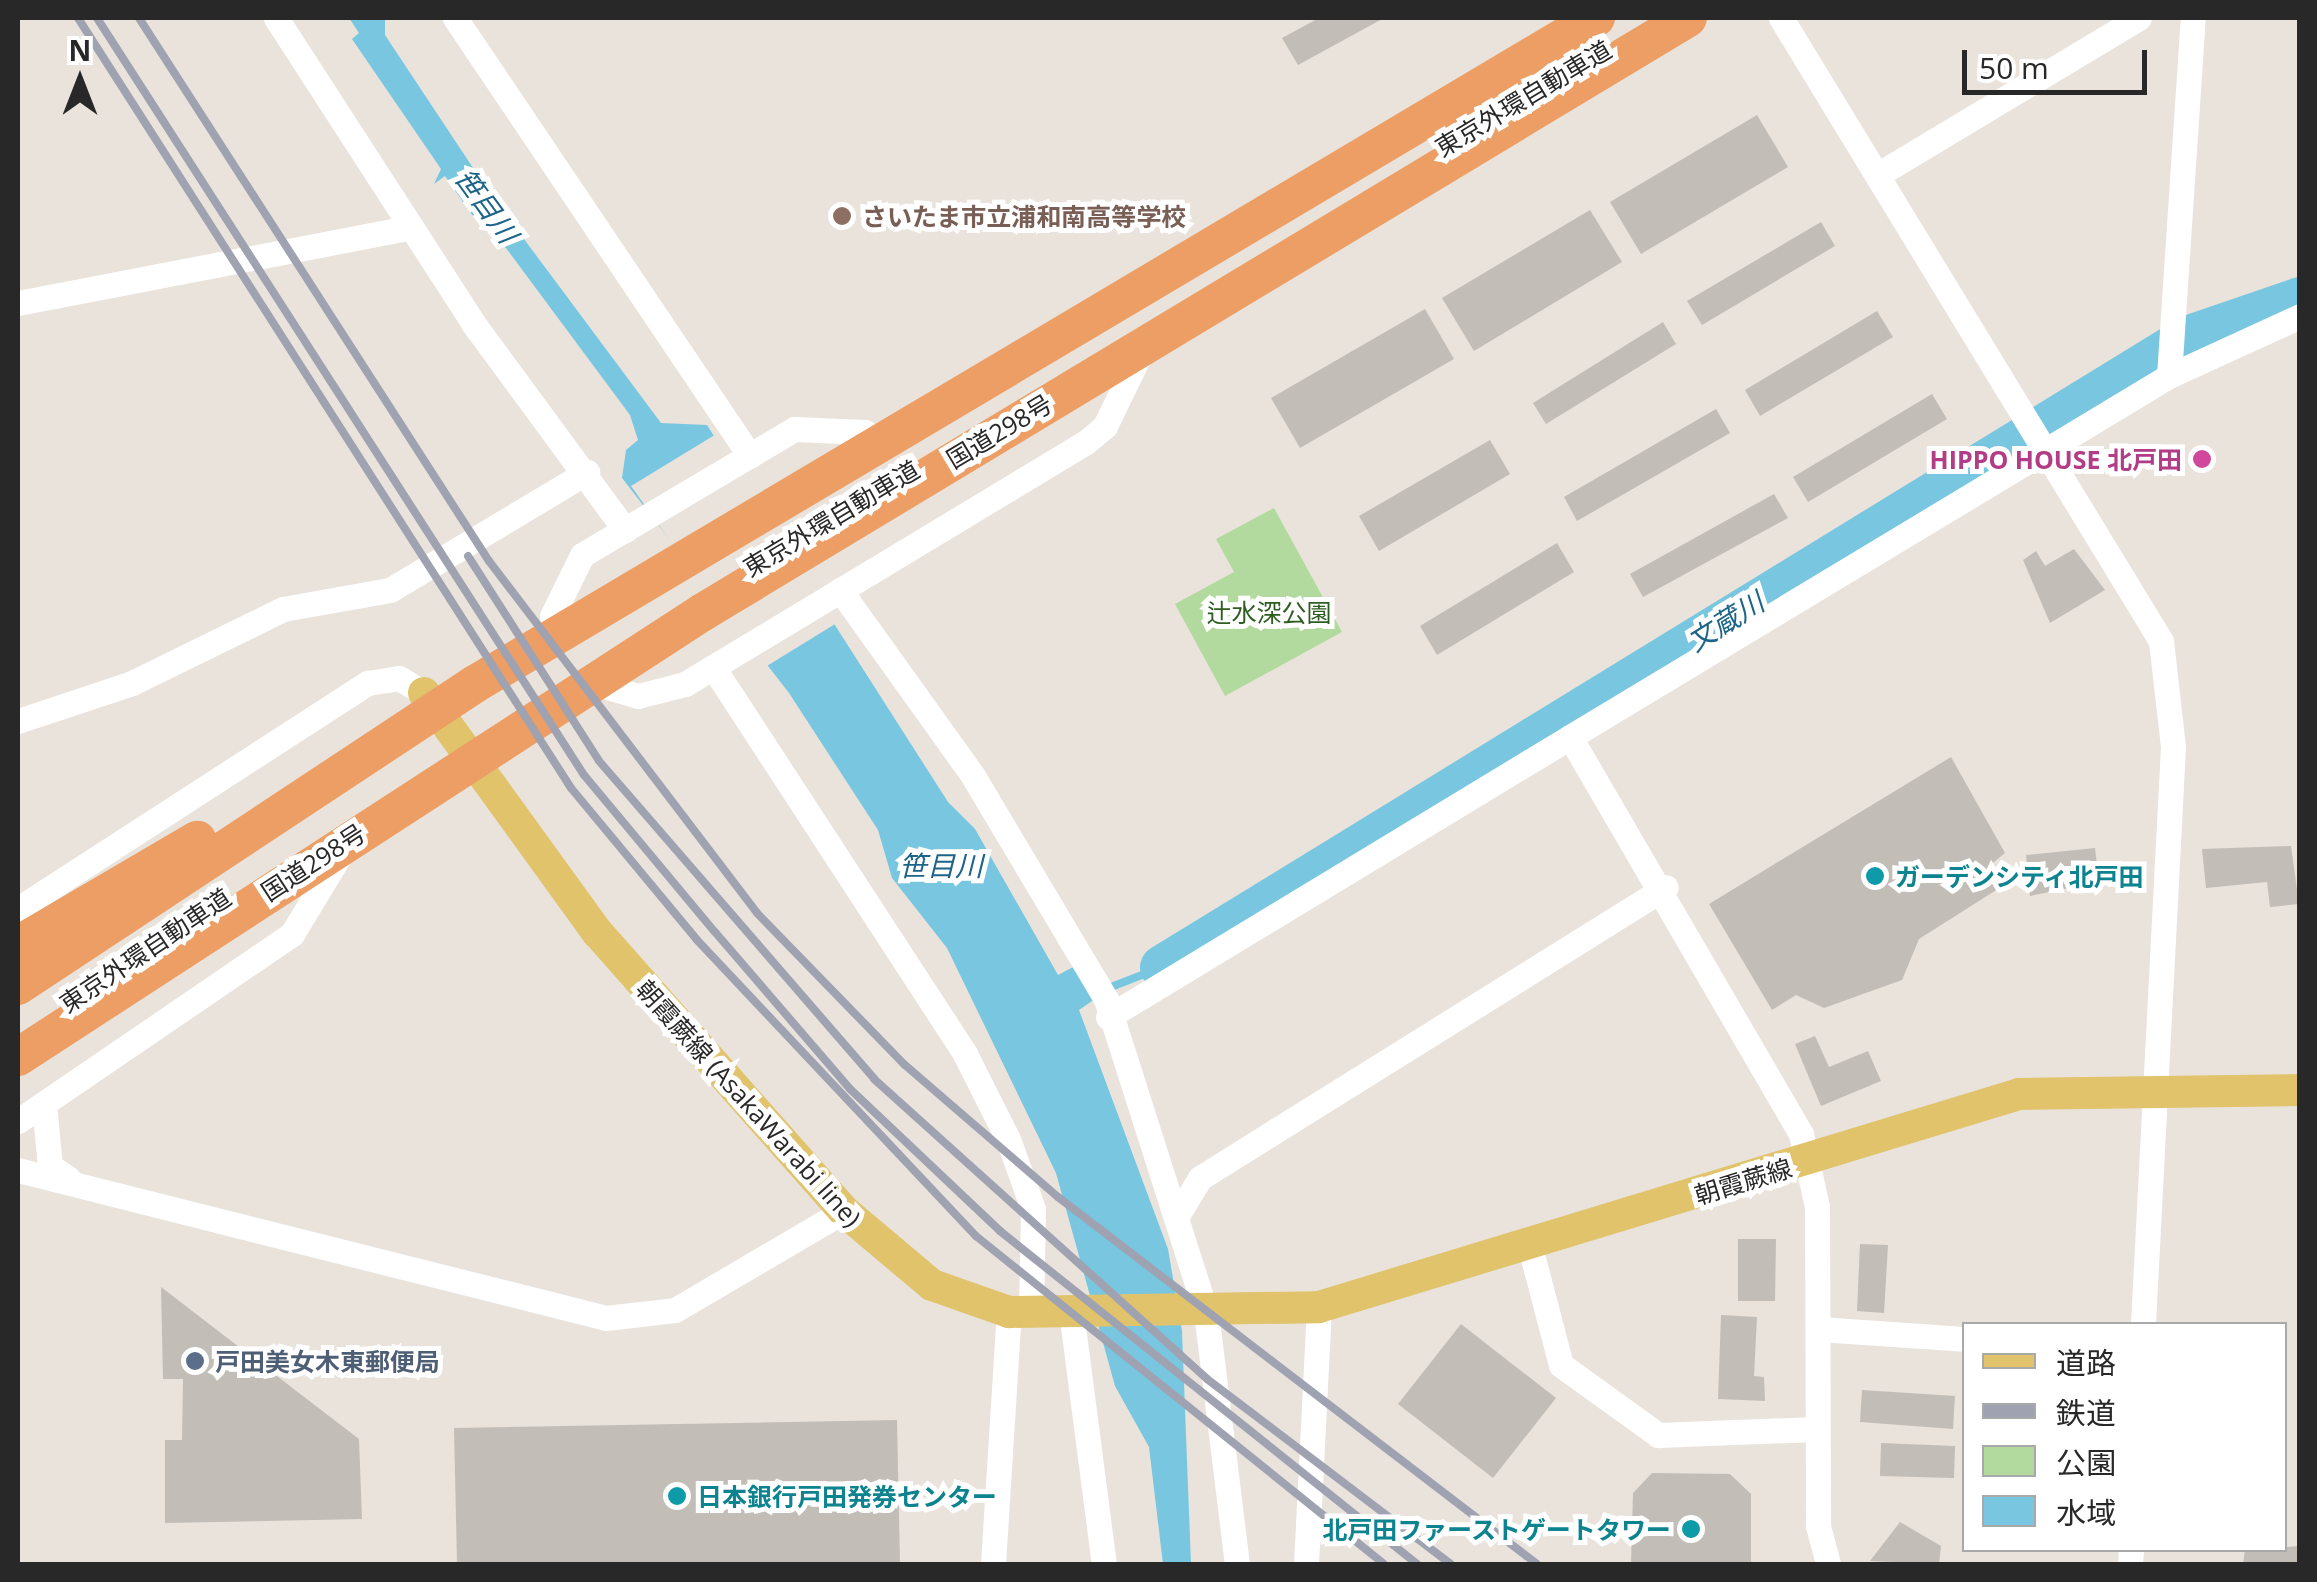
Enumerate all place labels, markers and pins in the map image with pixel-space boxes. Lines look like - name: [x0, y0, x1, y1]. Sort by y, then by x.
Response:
- place label: さいたま市立浦和南高等学校: [862, 201, 1187, 231]
- marker: さいたま市立浦和南高等学校: [831, 205, 853, 227]
- place label: HIPPO HOUSE 北戸田: [1930, 444, 2182, 474]
- marker: HIPPO HOUSE 北戸田: [2191, 448, 2213, 470]
- place label: ガーデンシティ北戸田: [1895, 861, 2145, 891]
- marker: ガーデンシティ北戸田: [1864, 865, 1886, 887]
- place label: 戸田美女木東郵便局: [215, 1346, 440, 1376]
- marker: 戸田美女木東郵便局: [184, 1350, 206, 1372]
- place label: 日本銀行戸田発券センター: [697, 1481, 997, 1511]
- marker: 日本銀行戸田発券センター: [666, 1485, 688, 1507]
- place label: 北戸田ファーストゲートタワー: [1321, 1514, 1671, 1544]
- marker: 北戸田ファーストゲートタワー: [1680, 1518, 1702, 1540]

